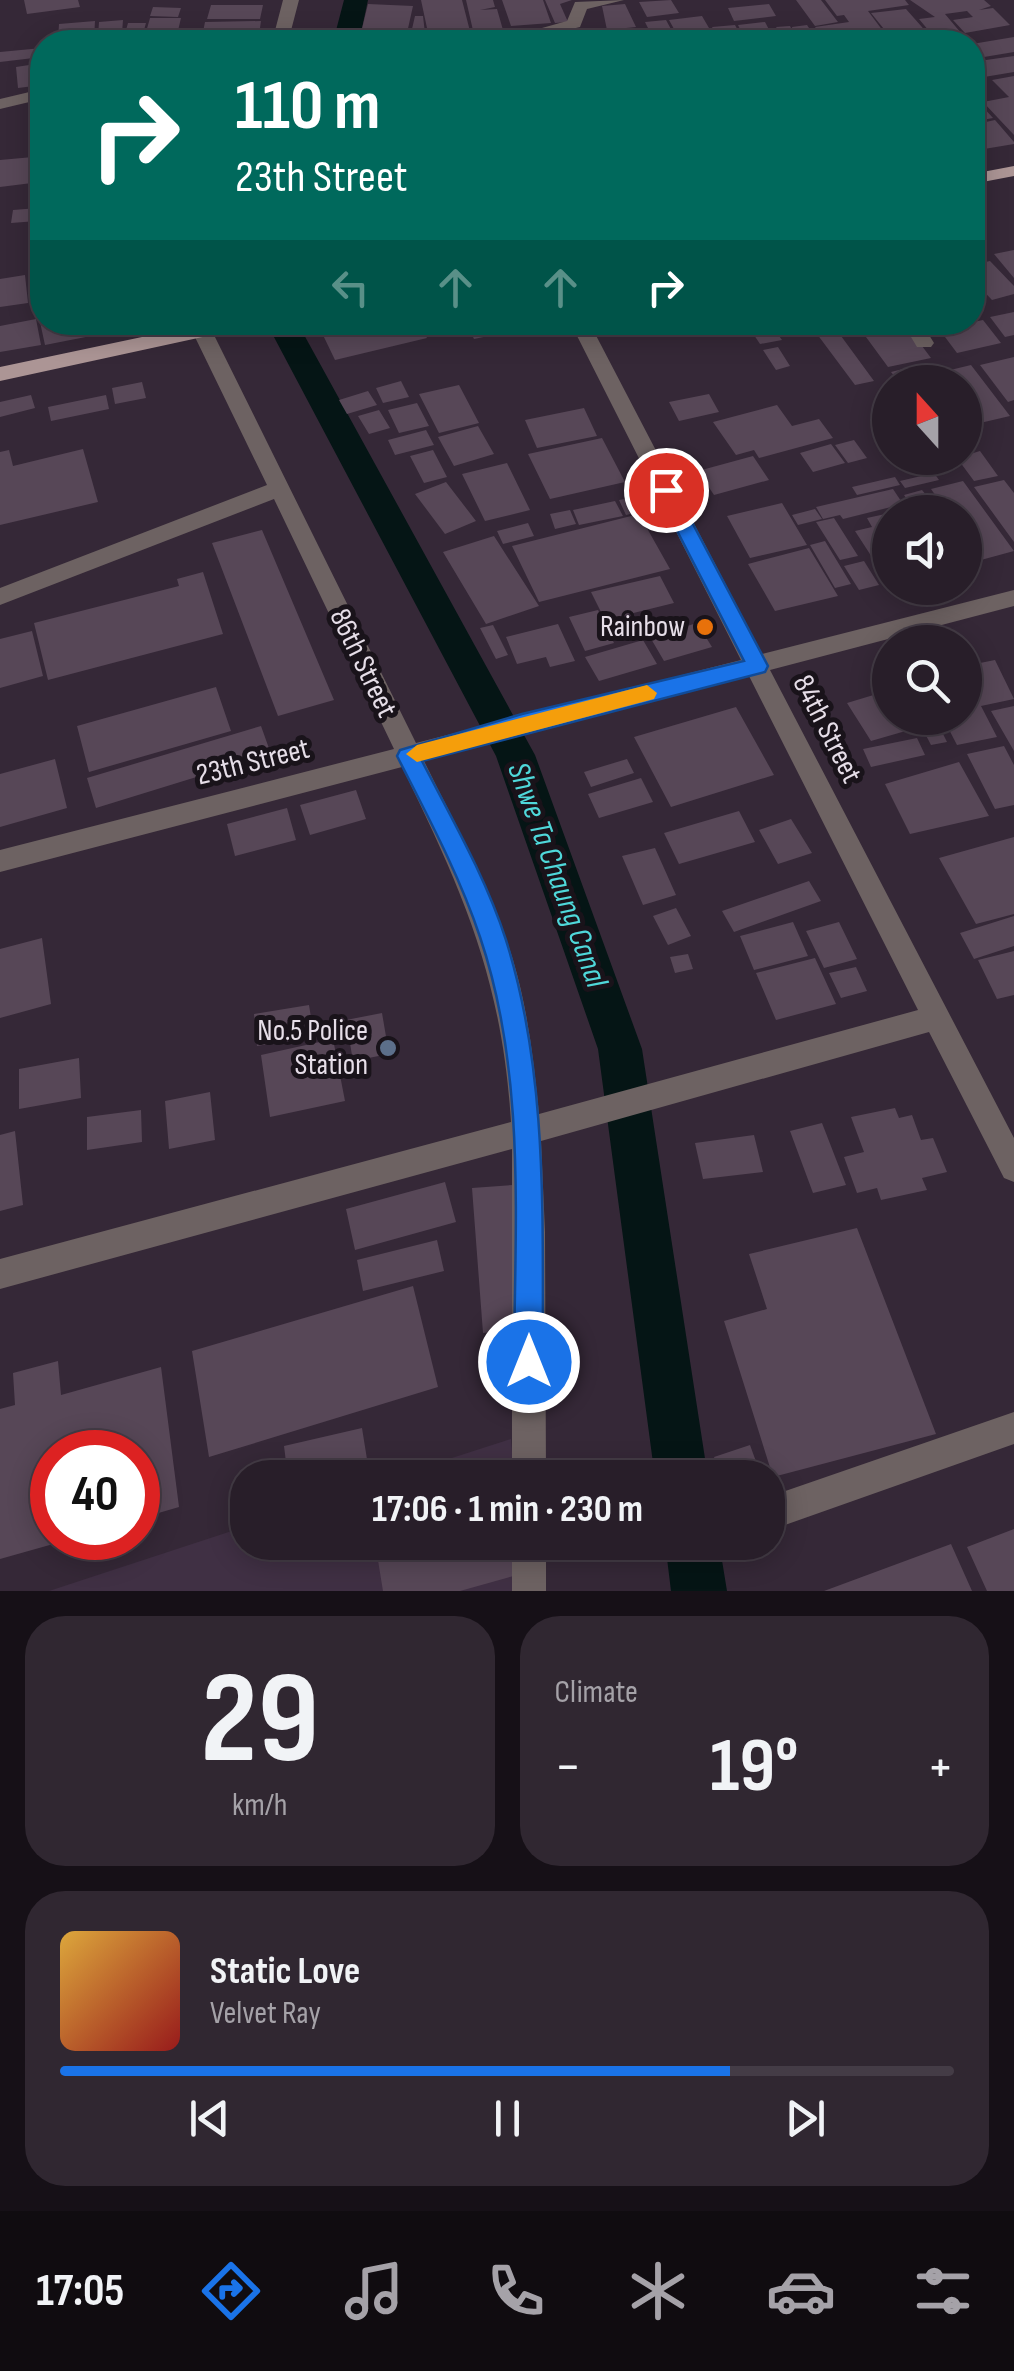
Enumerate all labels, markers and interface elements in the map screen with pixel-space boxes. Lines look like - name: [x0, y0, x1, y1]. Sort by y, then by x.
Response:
- text: 110 m: [235, 65, 381, 149]
- icon: right: [70, 70, 200, 200]
- text: 23th Street: [235, 150, 408, 205]
- icon: left: [323, 260, 378, 315]
- icon: ahead: [428, 260, 483, 315]
- icon: ahead: [533, 260, 588, 315]
- icon: right: [638, 260, 693, 315]
- north arrow: [872, 365, 982, 475]
- map controls: [872, 365, 982, 735]
- pin: [624, 448, 709, 533]
- icon: arrive: [639, 463, 694, 518]
- button: sound: [872, 495, 982, 605]
- street label: 86th Street: [321, 603, 405, 723]
- place label: Rainbow: [600, 609, 685, 645]
- marker: Rainbow: [694, 616, 716, 638]
- button: search: [872, 625, 982, 735]
- street label: 84th Street: [785, 669, 869, 789]
- street label: 23th Street: [193, 731, 313, 793]
- water label: Shwe Ta Chaung Canal: [498, 757, 616, 994]
- place label: No.5 Police Station: [257, 1013, 368, 1083]
- marker: No.5 Police Station: [377, 1037, 399, 1059]
- position arrow: [477, 1310, 581, 1414]
- speed limit sign: 40: [30, 1430, 160, 1560]
- text: 17:06 · 1 min · 230 m: [372, 1487, 643, 1532]
- text: 29: [200, 1643, 319, 1799]
- text: Climate: [555, 1673, 638, 1712]
- text: 19°: [710, 1722, 798, 1813]
- text: −: [555, 1734, 581, 1801]
- text: +: [927, 1734, 954, 1801]
- text: km/h: [232, 1786, 287, 1825]
- text: Static Love: [210, 1949, 360, 1994]
- text: Velvet Ray: [210, 1994, 321, 2033]
- icon: previous: [182, 2091, 237, 2146]
- icon: pause: [480, 2091, 535, 2146]
- icon: next: [778, 2091, 833, 2146]
- icon: directions: [196, 2256, 266, 2326]
- icon: music: [339, 2256, 409, 2326]
- icon: phone: [481, 2256, 551, 2326]
- icon: climate: [623, 2256, 693, 2326]
- icon: car: [766, 2256, 836, 2326]
- icon: filters: [908, 2256, 978, 2326]
- text: 17:05: [36, 2264, 124, 2319]

